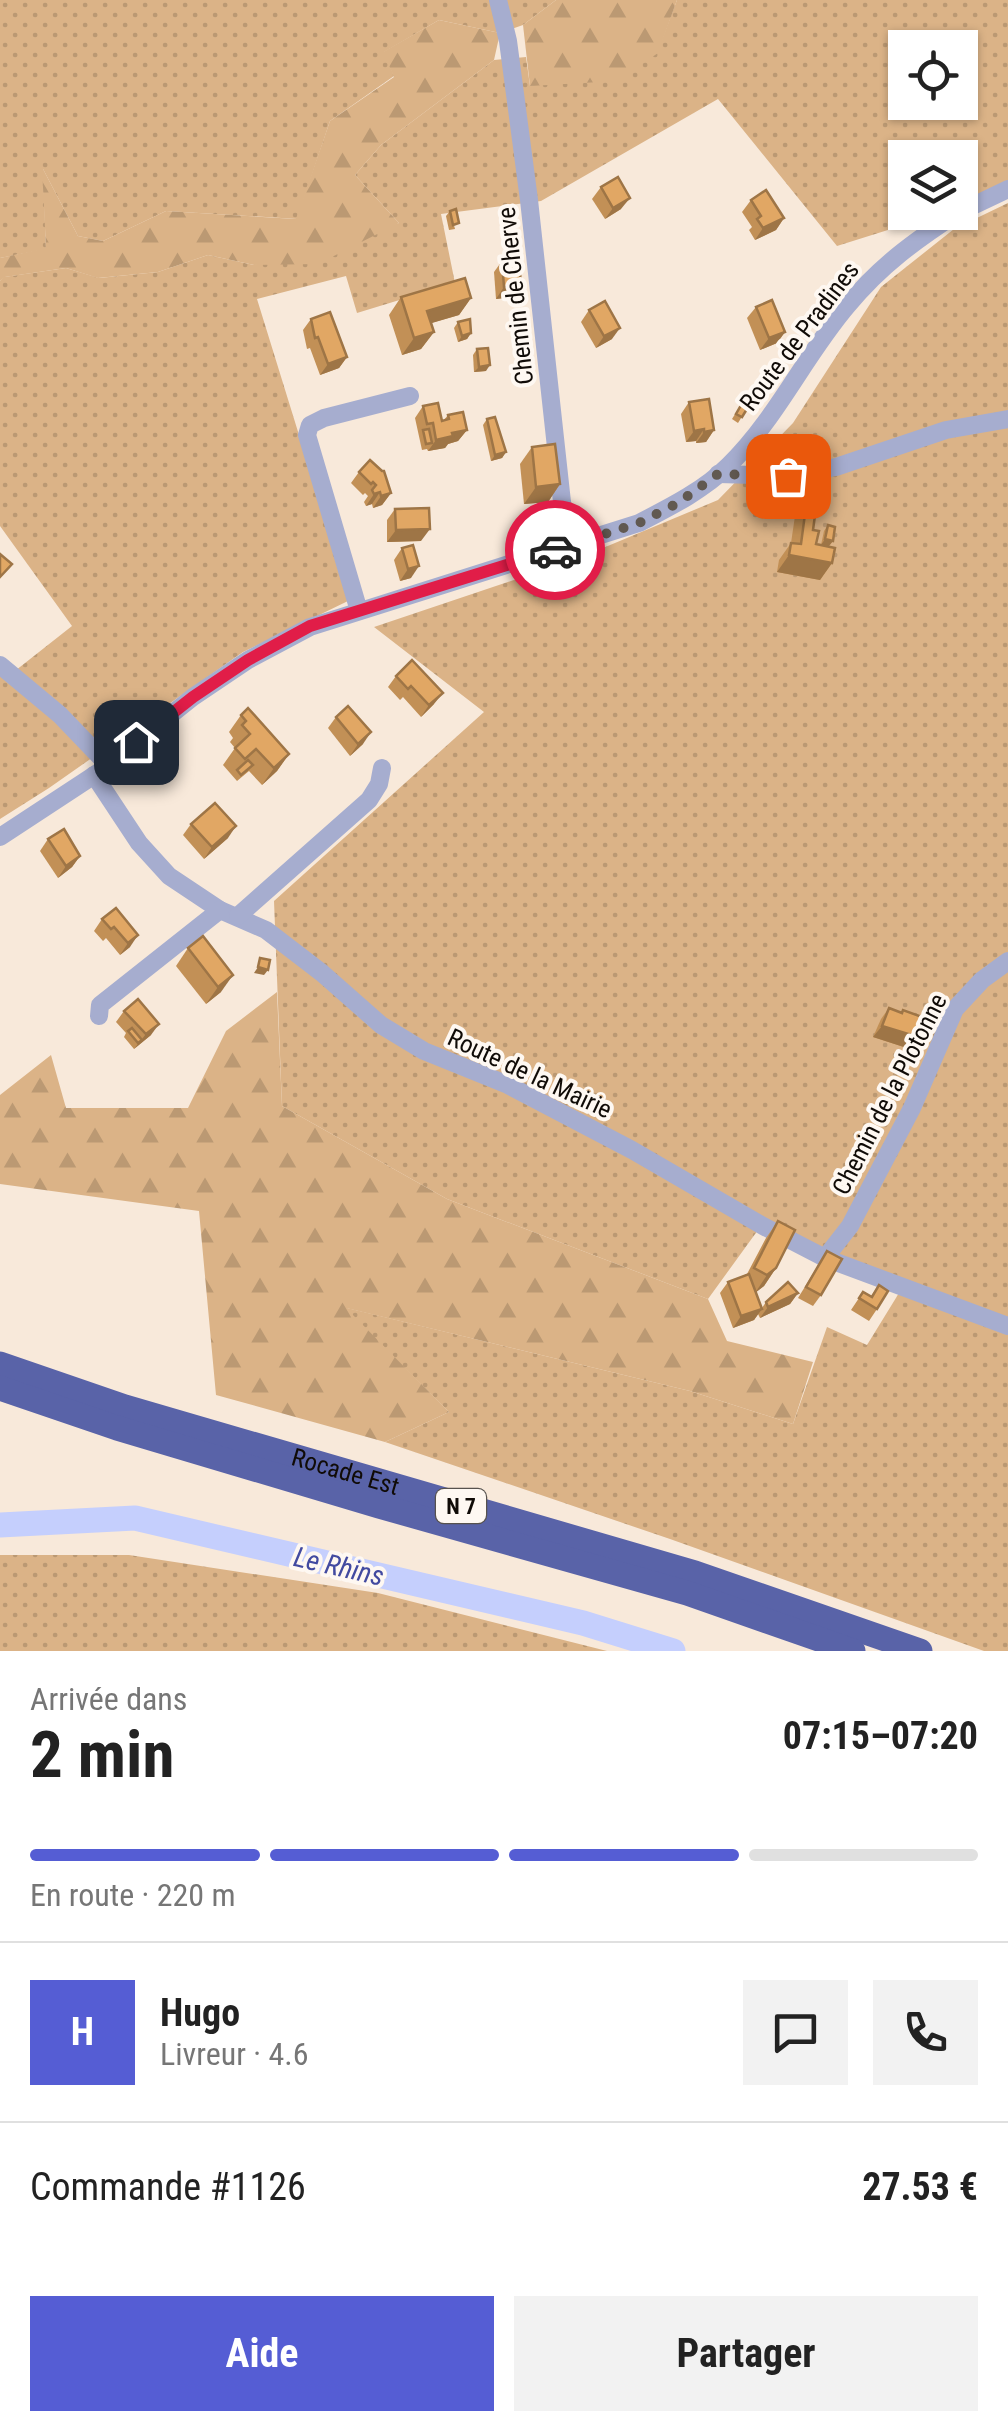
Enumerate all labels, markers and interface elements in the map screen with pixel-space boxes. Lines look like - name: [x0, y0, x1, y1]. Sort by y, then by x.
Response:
- map controls: [888, 30, 978, 230]
- button: locate: [888, 30, 978, 120]
- button: layers: [888, 140, 978, 230]
- street label: Chemin de Cherve: [492, 206, 539, 386]
- street label: Route de Pradines: [734, 256, 865, 416]
- pin: [746, 434, 831, 519]
- icon: bag: [761, 449, 816, 504]
- courier: [505, 500, 605, 600]
- icon: car: [528, 523, 583, 578]
- pin: [94, 700, 179, 785]
- icon: home: [109, 715, 164, 770]
- street label: Chemin de la Plotonne: [826, 989, 953, 1199]
- street label: Route de la Mairie: [443, 1023, 616, 1124]
- street label: Rocade Est: [288, 1442, 403, 1501]
- road number: N 7: [436, 1489, 486, 1523]
- water label: Le Rhins: [291, 1540, 387, 1593]
- text: Arrivée dans: [30, 1680, 187, 1718]
- text: 07:15–07:20: [783, 1714, 978, 1758]
- text: 2 min: [30, 1717, 174, 1793]
- text: En route · 220 m: [30, 1876, 236, 1914]
- button: chat: [743, 1980, 848, 2085]
- button: phone: [873, 1980, 978, 2085]
- text: Hugo: [160, 1991, 240, 2035]
- text: H: [71, 2010, 94, 2054]
- text: Livreur · 4.6: [160, 2035, 308, 2073]
- text: Commande #1126: [30, 2165, 306, 2209]
- text: 27.53 €: [862, 2165, 978, 2209]
- button: Aide: [30, 2296, 494, 2411]
- button: Partager: [514, 2296, 978, 2411]

